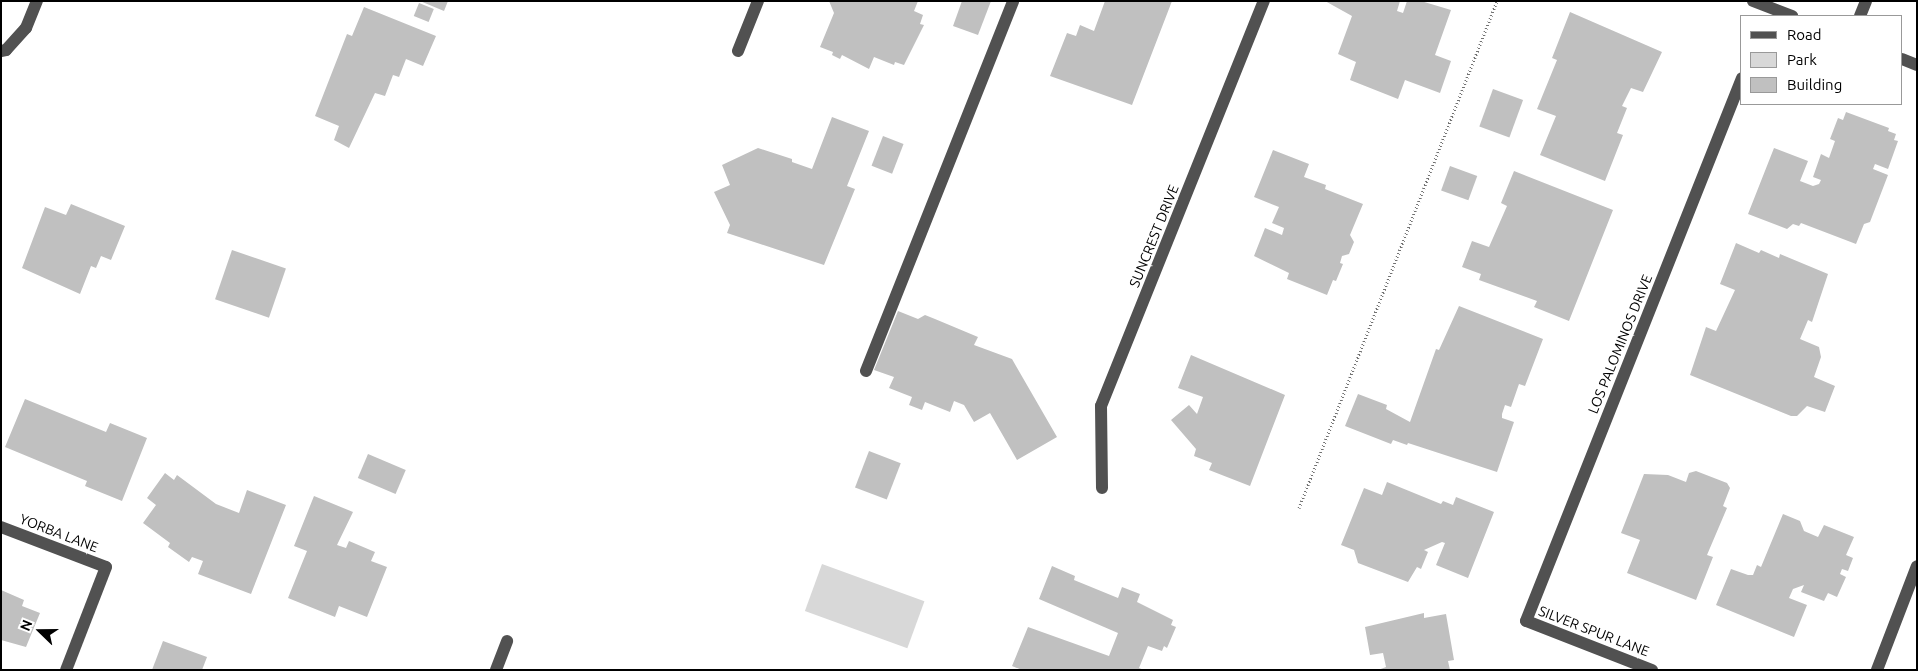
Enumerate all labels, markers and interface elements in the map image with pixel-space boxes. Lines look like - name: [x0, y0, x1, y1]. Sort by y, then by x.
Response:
- legend: [1740, 15, 1903, 105]
- text: Road: [1787, 26, 1822, 43]
- text: Park: [1787, 51, 1817, 68]
- text: Building: [1787, 76, 1842, 93]
- street label: SUNCREST DRIVE: [1126, 182, 1182, 290]
- street label: LOS PALOMINOS DRIVE: [1584, 272, 1656, 416]
- street label: YORBA LANE: [17, 510, 101, 556]
- street label: SILVER SPUR LANE: [1536, 602, 1652, 660]
- north arrow: [15, 606, 65, 656]
- text: N: [17, 618, 35, 633]

